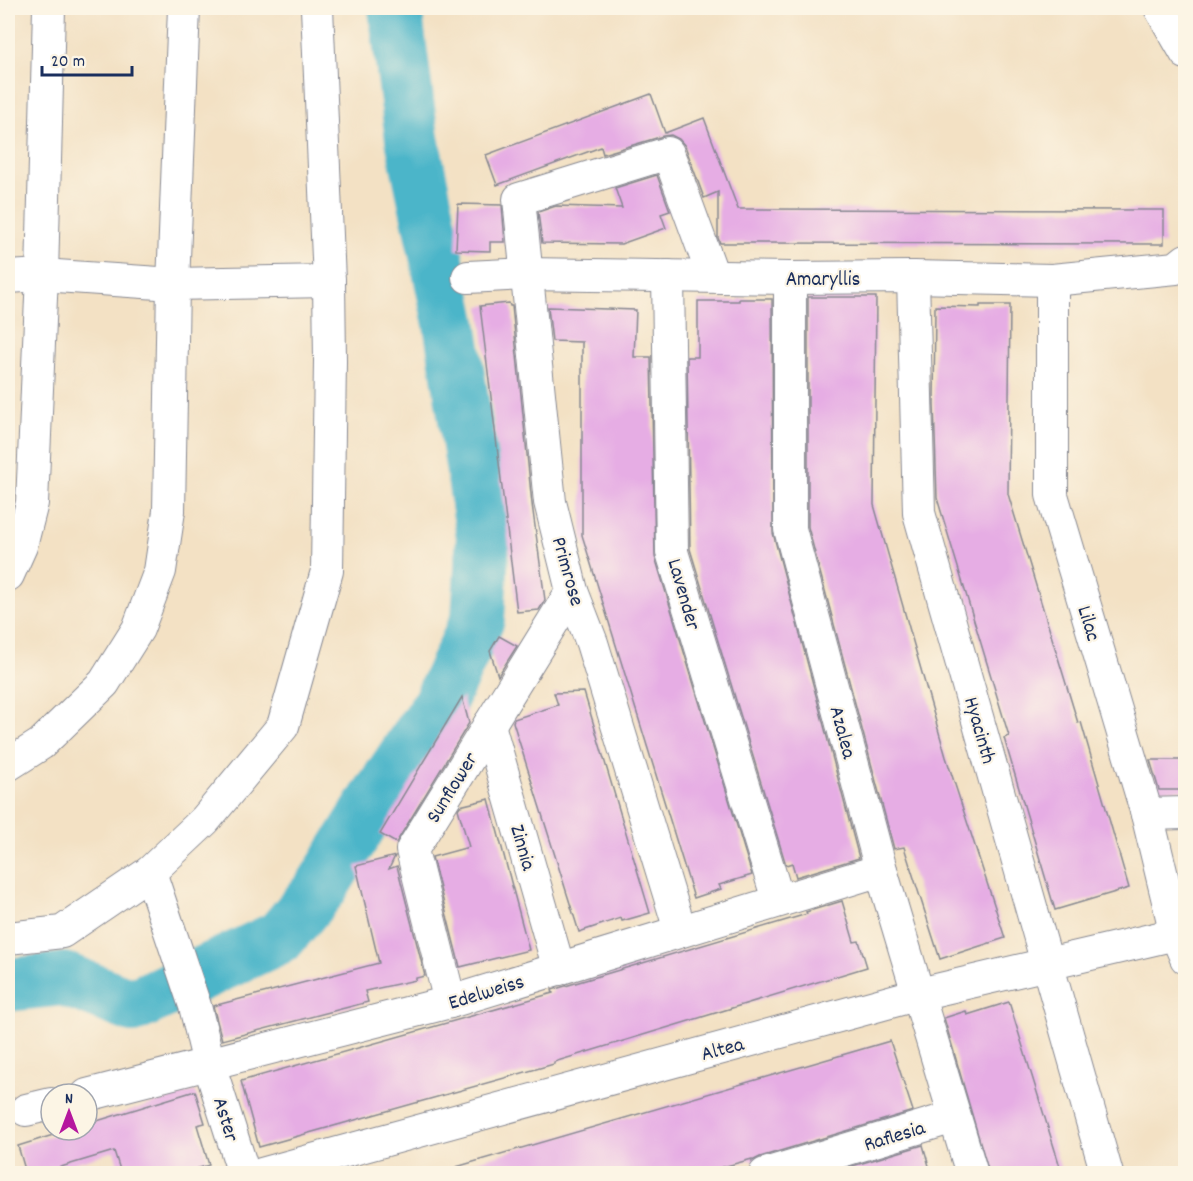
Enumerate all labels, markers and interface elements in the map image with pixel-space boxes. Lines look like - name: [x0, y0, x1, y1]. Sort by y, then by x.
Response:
- scale bar: [42, 39, 132, 77]
- text: 20 m: [51, 50, 85, 75]
- street label: Amaryllis: [786, 266, 860, 296]
- street label: Primrose: [542, 534, 590, 610]
- street label: Lavender: [658, 556, 707, 634]
- street label: Lilac: [1068, 602, 1107, 645]
- street label: Hyacinth: [954, 694, 1002, 768]
- street label: Azalea: [820, 703, 863, 764]
- street label: Sunflower: [420, 747, 487, 830]
- street label: Zinnia: [500, 821, 542, 875]
- street label: Edelweiss: [445, 968, 529, 1020]
- street label: Altea: [698, 1031, 749, 1071]
- north arrow: [39, 1082, 99, 1142]
- text: N: [65, 1088, 73, 1111]
- street label: Aster: [203, 1094, 245, 1146]
- street label: Raflesia: [861, 1114, 930, 1161]

